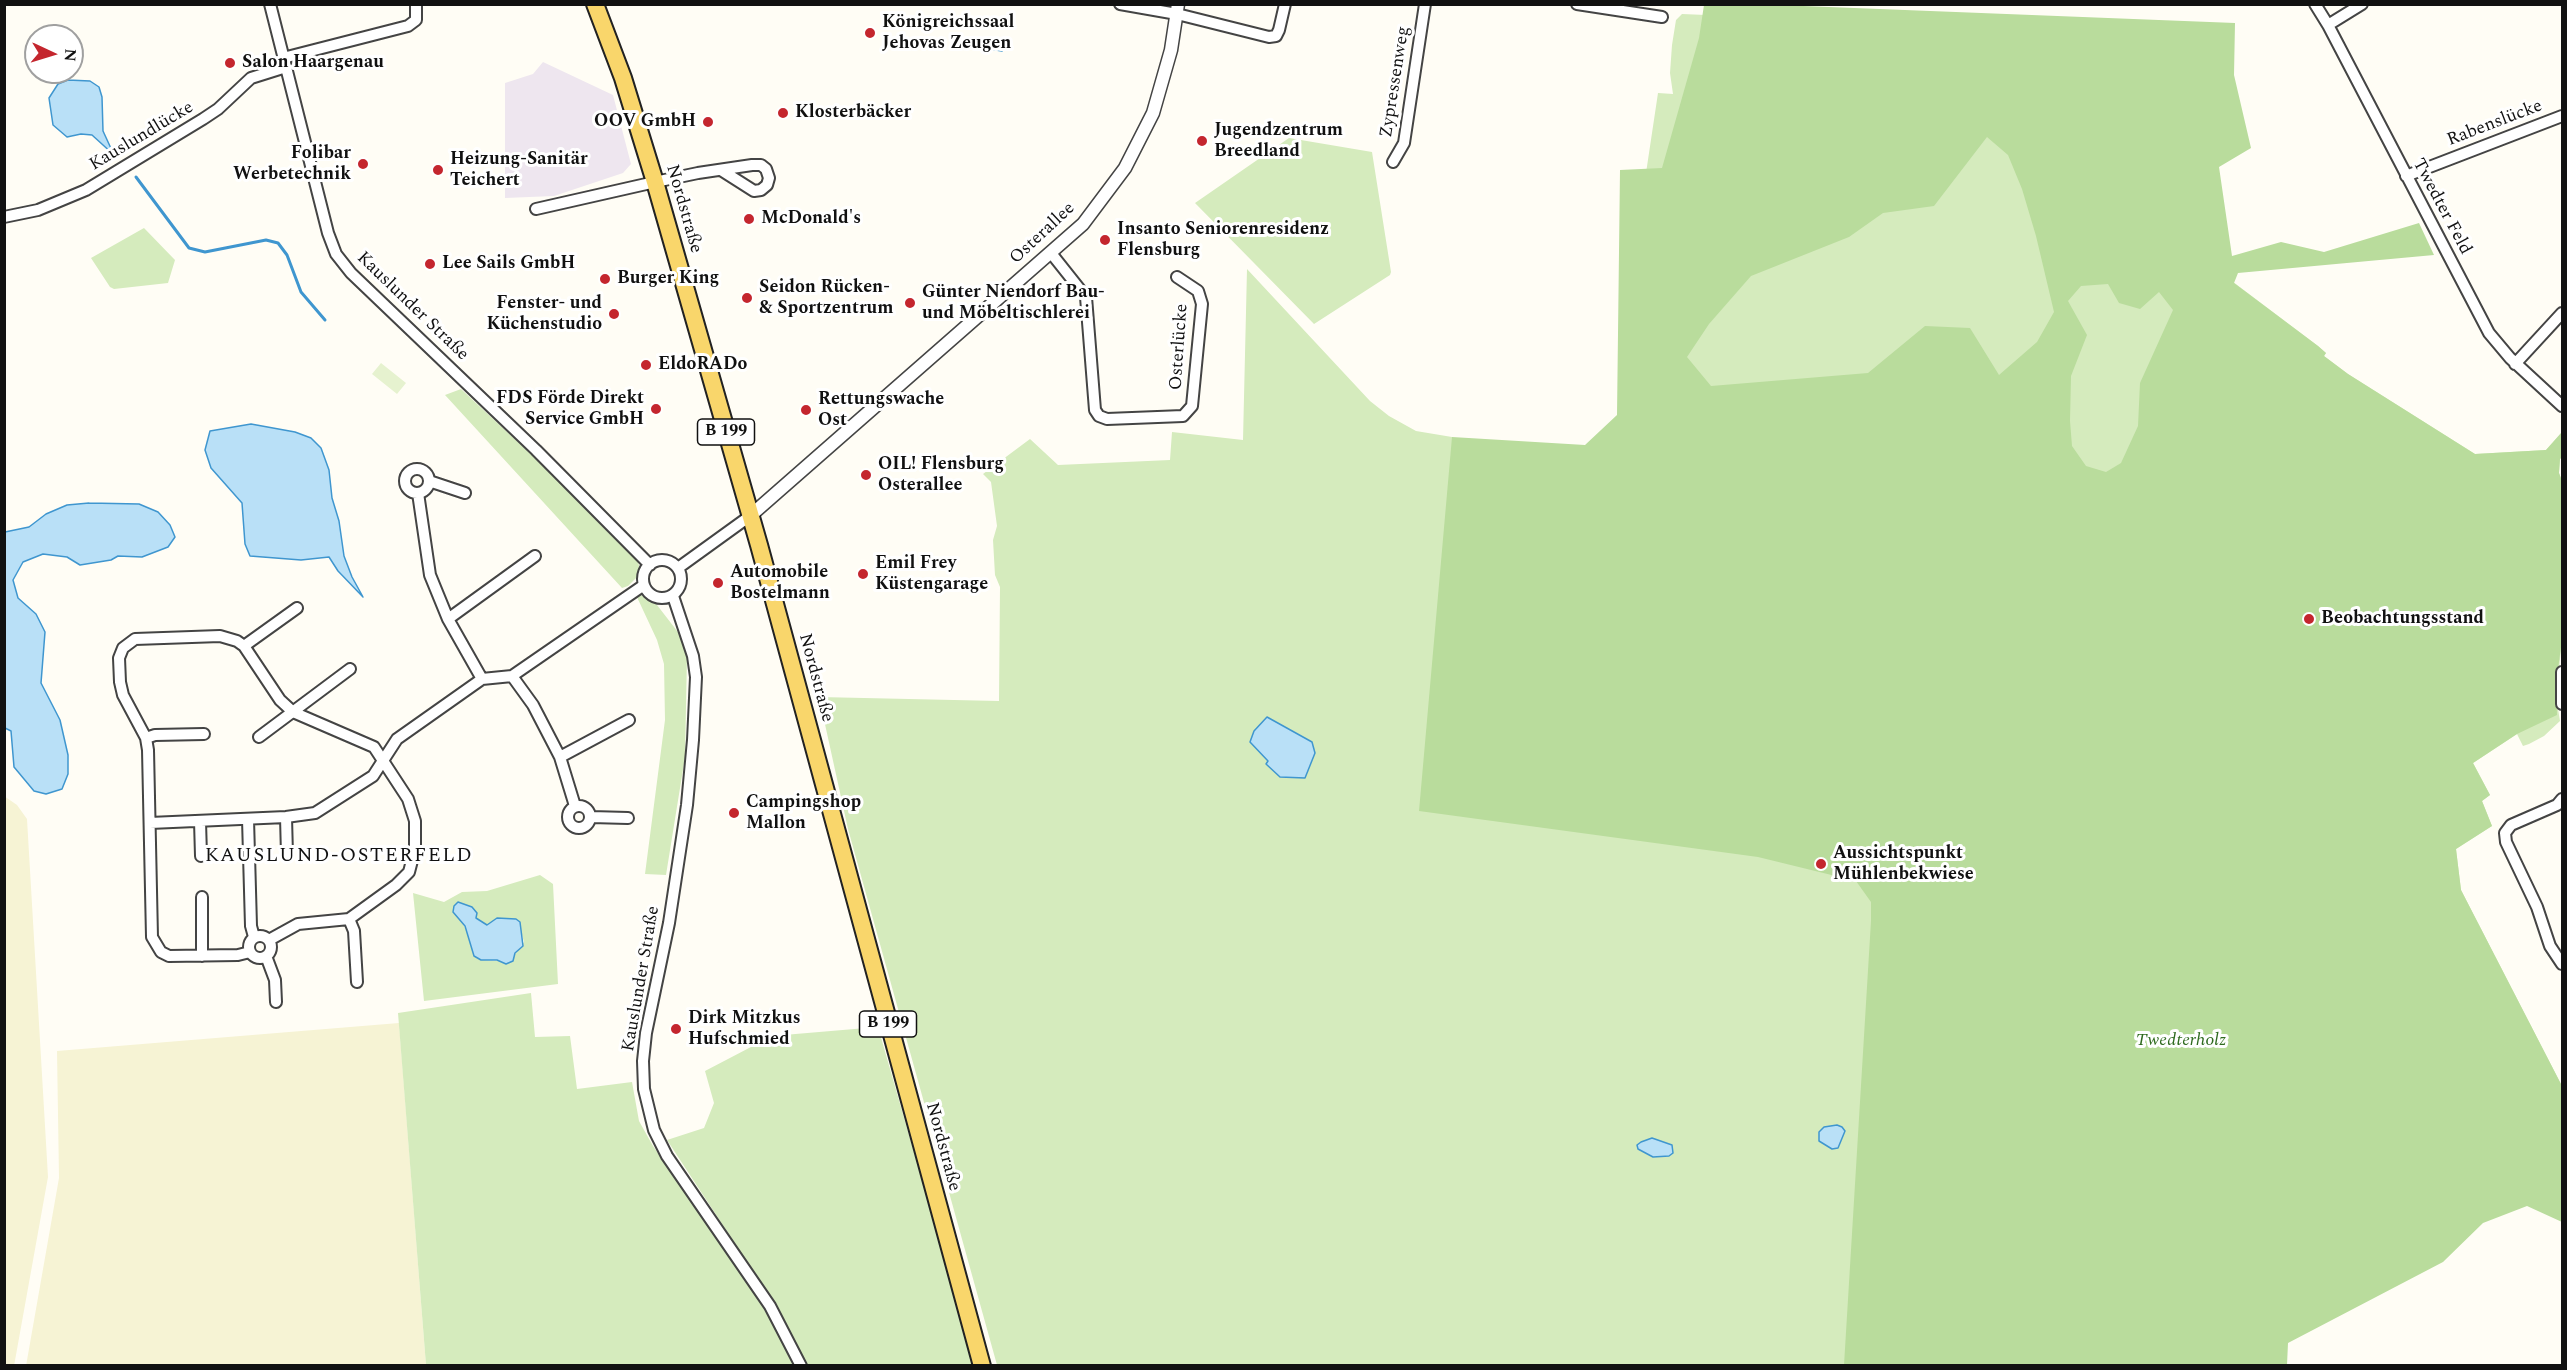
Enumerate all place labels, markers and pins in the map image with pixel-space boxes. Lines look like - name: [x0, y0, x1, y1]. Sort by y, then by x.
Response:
- place label: Königreichssaal Jehovas Zeugen: [882, 12, 1014, 54]
- marker: Königreichssaal Jehovas Zeugen: [863, 26, 877, 40]
- place label: Salon Haargenau: [242, 52, 384, 74]
- marker: Salon Haargenau: [223, 56, 237, 70]
- place label: Klosterbäcker: [795, 102, 911, 124]
- marker: Klosterbäcker: [776, 106, 790, 120]
- place label: OOV GmbH: [594, 111, 696, 133]
- marker: OOV GmbH: [701, 115, 715, 129]
- place label: Jugendzentrum Breedland: [1214, 120, 1343, 162]
- marker: Jugendzentrum Breedland: [1195, 134, 1209, 148]
- place label: Folibar Werbetechnik: [233, 143, 351, 186]
- place label: Heizung-Sanitär Teichert: [450, 149, 588, 192]
- marker: Folibar Werbetechnik: [356, 157, 370, 171]
- marker: Heizung-Sanitär Teichert: [431, 163, 445, 177]
- place label: McDonald's: [761, 208, 861, 230]
- marker: McDonald's: [742, 212, 756, 226]
- place label: Insanto Seniorenresidenz Flensburg: [1117, 219, 1329, 262]
- marker: Insanto Seniorenresidenz Flensburg: [1098, 233, 1112, 247]
- place label: Lee Sails GmbH: [442, 253, 575, 275]
- marker: Lee Sails GmbH: [423, 257, 437, 271]
- place label: Burger King: [617, 268, 719, 290]
- marker: Burger King: [598, 272, 612, 286]
- place label: Seidon Rücken- & Sportzentrum: [759, 277, 893, 320]
- place label: Günter Niendorf Bau- und Möbeltischlerei: [922, 282, 1105, 324]
- marker: Seidon Rücken- & Sportzentrum: [740, 291, 754, 305]
- place label: Fenster- und Küchenstudio: [487, 293, 602, 336]
- marker: Günter Niendorf Bau- und Möbeltischlerei: [903, 296, 917, 310]
- marker: Fenster- und Küchenstudio: [607, 307, 621, 321]
- place label: EldoRADo: [658, 354, 747, 376]
- marker: EldoRADo: [639, 358, 653, 372]
- place label: FDS Förde Direkt Service GmbH: [496, 388, 644, 430]
- place label: Rettungswache Ost: [818, 389, 944, 432]
- marker: FDS Förde Direkt Service GmbH: [649, 402, 663, 416]
- marker: Rettungswache Ost: [799, 403, 813, 417]
- place label: OIL! Flensburg Osterallee: [878, 454, 1004, 496]
- marker: OIL! Flensburg Osterallee: [859, 468, 873, 482]
- place label: Emil Frey Küstengarage: [875, 553, 988, 596]
- place label: Automobile Bostelmann: [730, 562, 830, 604]
- marker: Emil Frey Küstengarage: [856, 567, 870, 581]
- marker: Automobile Bostelmann: [711, 576, 725, 590]
- place label: Beobachtungsstand: [2321, 608, 2484, 630]
- marker: Beobachtungsstand: [2302, 612, 2316, 626]
- place label: Campingshop Mallon: [746, 792, 861, 834]
- marker: Campingshop Mallon: [727, 806, 741, 820]
- place label: Aussichtspunkt Mühlenbekwiese: [1833, 843, 1974, 886]
- marker: Aussichtspunkt Mühlenbekwiese: [1814, 857, 1828, 871]
- place label: Dirk Mitzkus Hufschmied: [688, 1008, 801, 1050]
- marker: Dirk Mitzkus Hufschmied: [669, 1022, 683, 1036]

